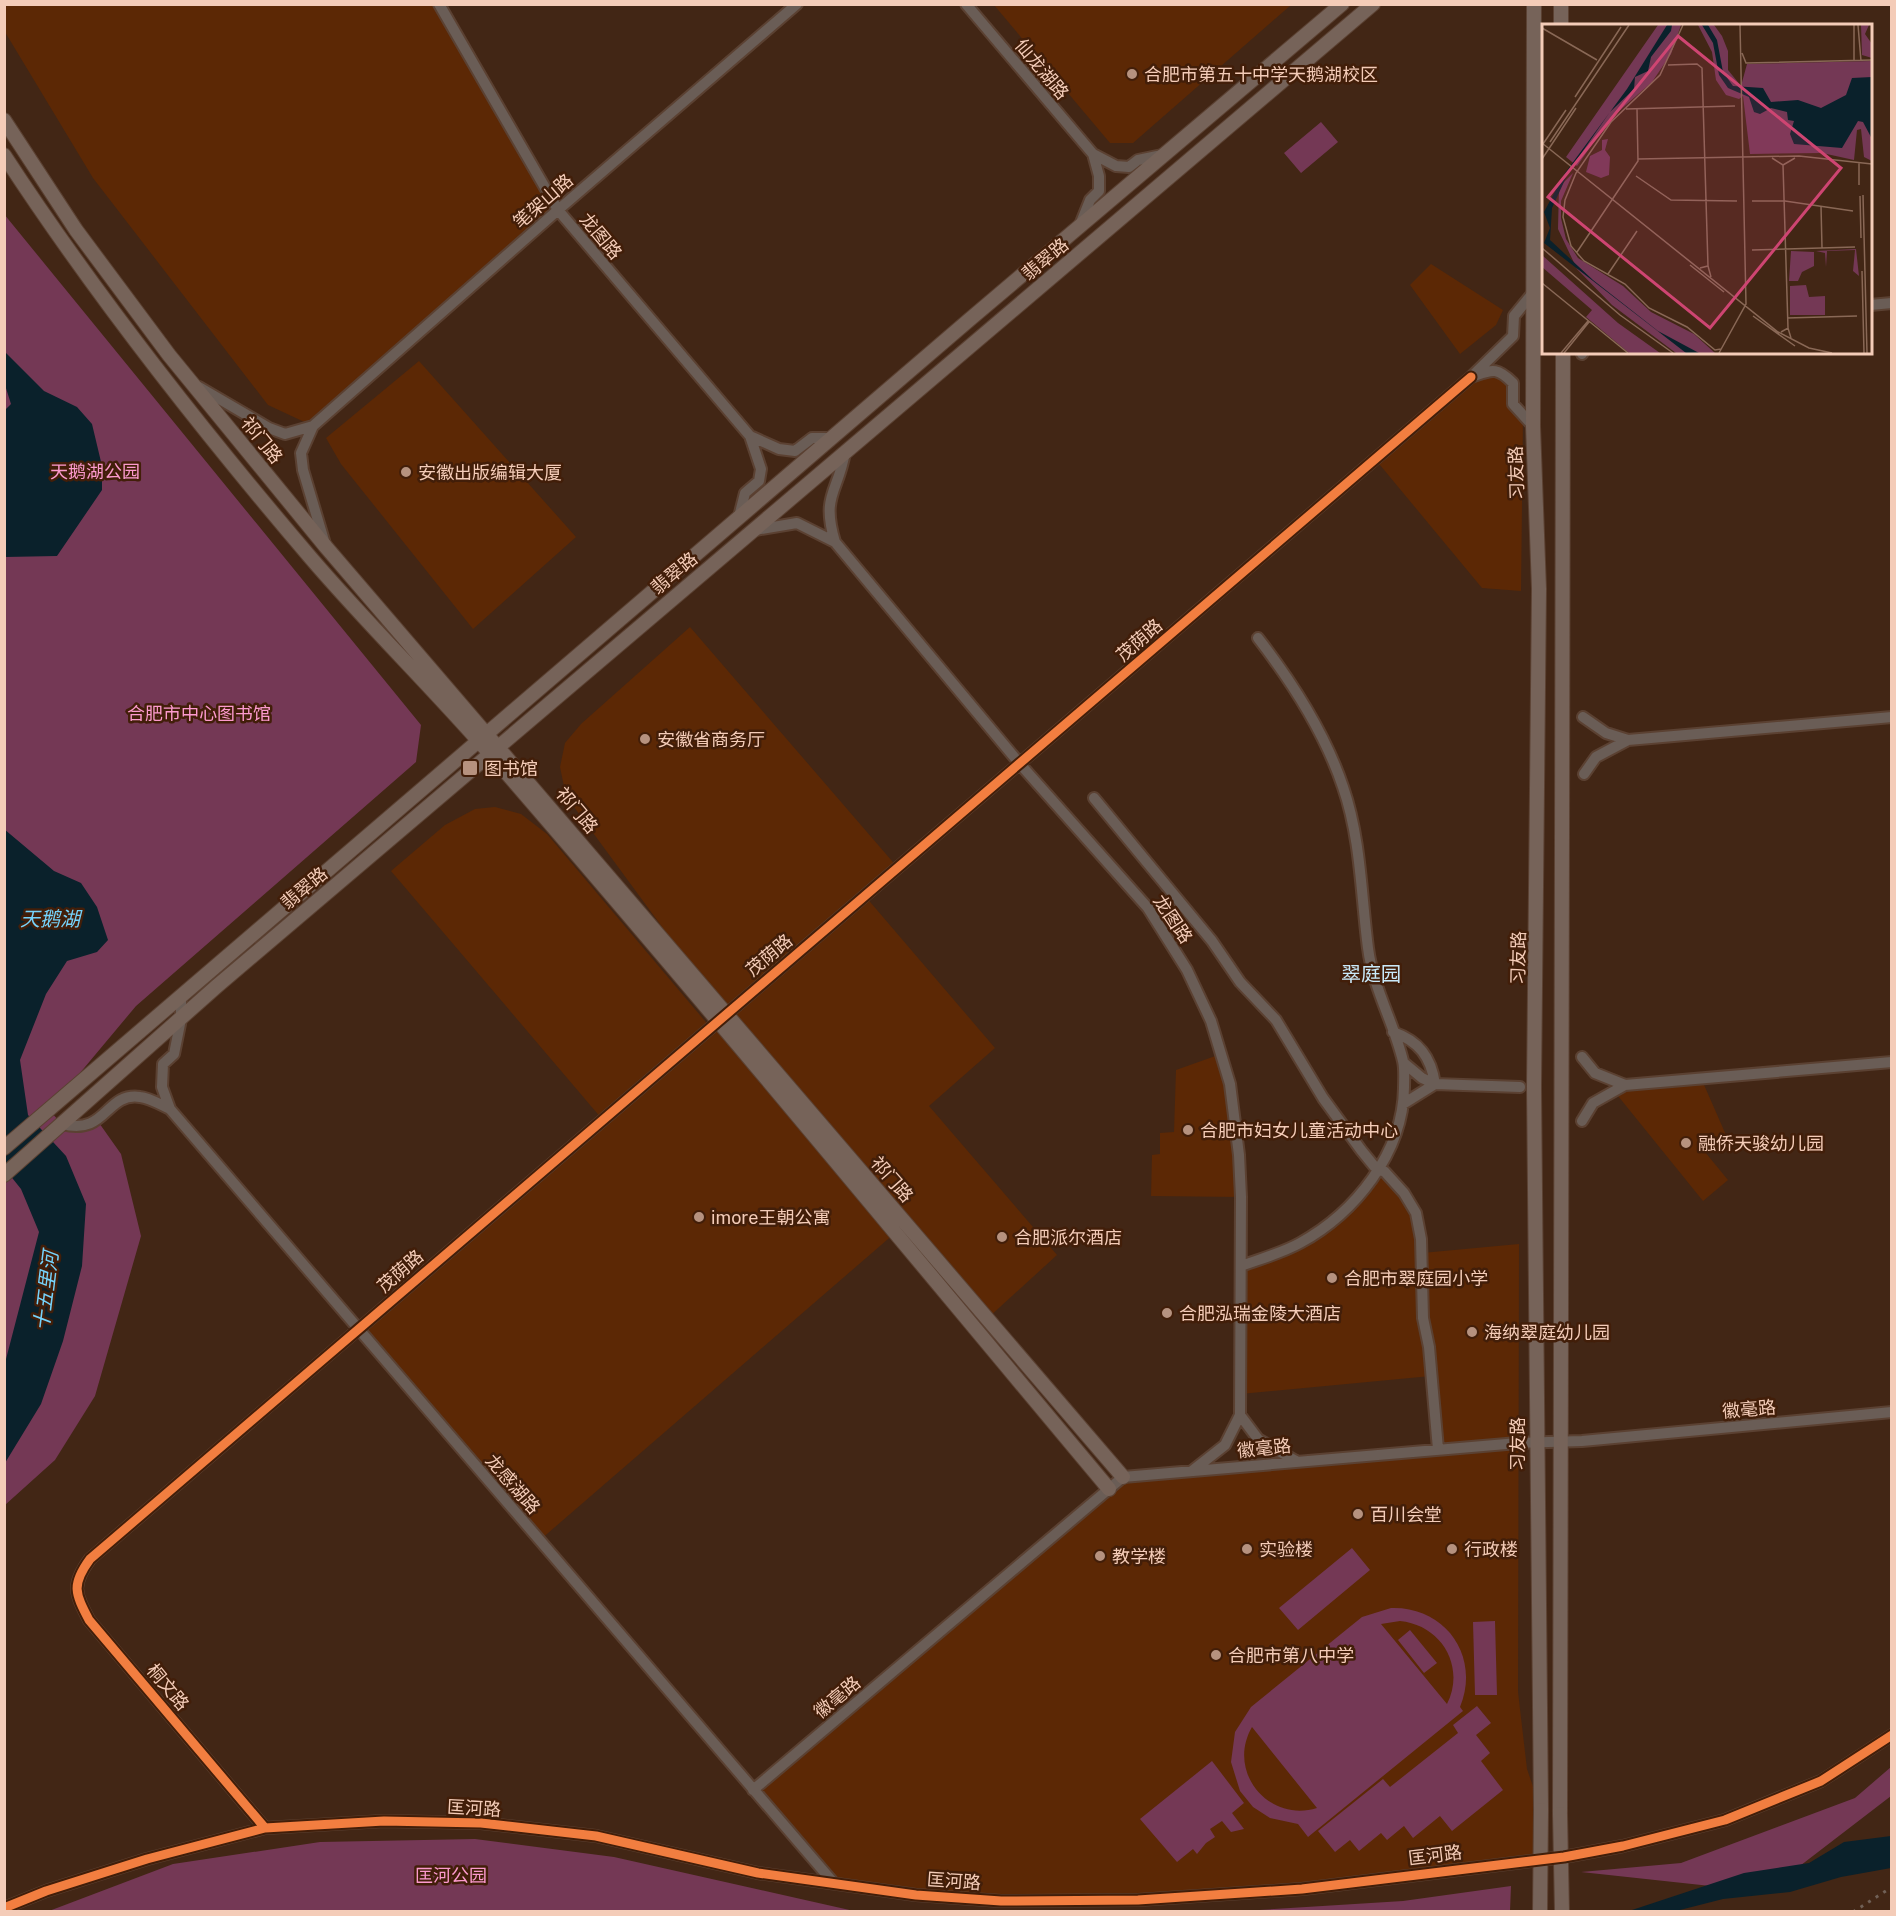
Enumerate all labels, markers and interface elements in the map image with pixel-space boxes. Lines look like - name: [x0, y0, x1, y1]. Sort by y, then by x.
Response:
- inset map: [1542, 24, 1872, 354]
- street label: 仙龙湖路: [1011, 35, 1073, 103]
- place label: 合肥市第五十中学天鹅湖校区: [1144, 64, 1378, 85]
- marker: 合肥市第五十中学天鹅湖校区: [1125, 67, 1139, 81]
- street label: 笔架山路: [509, 169, 577, 233]
- street label: 龙图路: [576, 209, 626, 263]
- street label: 翡翠路: [1018, 234, 1072, 284]
- street label: 祁门路: [237, 412, 287, 468]
- street label: 习友路: [1505, 446, 1527, 500]
- park label: 天鹅湖公园: [50, 461, 140, 482]
- place label: 安徽出版编辑大厦: [418, 462, 562, 483]
- marker: 安徽出版编辑大厦: [399, 465, 413, 479]
- street label: 翡翠路: [647, 548, 701, 598]
- street label: 茂荫路: [1112, 614, 1166, 666]
- park label: 合肥市中心图书馆: [127, 703, 271, 724]
- place label: 安徽省商务厅: [657, 729, 765, 750]
- marker: 安徽省商务厅: [638, 732, 652, 746]
- place label: 图书馆: [484, 758, 538, 779]
- marker: 图书馆: [461, 759, 479, 777]
- street label: 祁门路: [552, 783, 602, 837]
- street label: 翡翠路: [277, 863, 331, 913]
- street label: 龙图路: [1149, 891, 1197, 947]
- water label: 天鹅湖: [20, 907, 83, 931]
- street label: 茂荫路: [742, 930, 796, 980]
- street label: 习友路: [1507, 931, 1529, 985]
- district label: 翠庭园: [1341, 962, 1401, 986]
- place label: 合肥市妇女儿童活动中心: [1200, 1120, 1398, 1141]
- marker: 合肥市妇女儿童活动中心: [1181, 1123, 1195, 1137]
- place label: 融侨天骏幼儿园: [1698, 1133, 1824, 1154]
- marker: 融侨天骏幼儿园: [1679, 1136, 1693, 1150]
- street label: 祁门路: [866, 1152, 918, 1206]
- place label: imore王朝公寓: [711, 1207, 830, 1228]
- marker: imore王朝公寓: [692, 1210, 706, 1224]
- place label: 合肥派尔酒店: [1014, 1227, 1122, 1248]
- marker: 合肥派尔酒店: [995, 1230, 1009, 1244]
- street label: 茂荫路: [373, 1245, 427, 1297]
- water label: 十五里河: [29, 1246, 63, 1332]
- place label: 合肥市翠庭园小学: [1344, 1268, 1488, 1289]
- marker: 合肥市翠庭园小学: [1325, 1271, 1339, 1285]
- place label: 合肥泓瑞金陵大酒店: [1179, 1303, 1341, 1324]
- marker: 合肥泓瑞金陵大酒店: [1160, 1306, 1174, 1320]
- place label: 海纳翠庭幼儿园: [1484, 1322, 1610, 1343]
- marker: 海纳翠庭幼儿园: [1465, 1325, 1479, 1339]
- street label: 徽毫路: [1721, 1396, 1777, 1422]
- street label: 习友路: [1507, 1417, 1528, 1471]
- street label: 徽毫路: [1236, 1435, 1292, 1461]
- street label: 龙感湖路: [481, 1450, 545, 1518]
- place label: 百川会堂: [1370, 1504, 1442, 1525]
- marker: 百川会堂: [1351, 1507, 1365, 1521]
- place label: 实验楼: [1259, 1539, 1313, 1560]
- place label: 行政楼: [1464, 1539, 1518, 1560]
- marker: 实验楼: [1240, 1542, 1254, 1556]
- marker: 行政楼: [1445, 1542, 1459, 1556]
- place label: 教学楼: [1112, 1546, 1166, 1567]
- marker: 教学楼: [1093, 1549, 1107, 1563]
- place label: 合肥市第八中学: [1228, 1645, 1354, 1666]
- marker: 合肥市第八中学: [1209, 1648, 1223, 1662]
- street label: 桐文路: [143, 1660, 193, 1714]
- street label: 徽毫路: [810, 1672, 864, 1722]
- street label: 匡河路: [446, 1796, 502, 1820]
- street label: 匡河路: [1407, 1841, 1463, 1869]
- park label: 匡河公园: [415, 1865, 487, 1886]
- street label: 匡河路: [926, 1869, 982, 1893]

